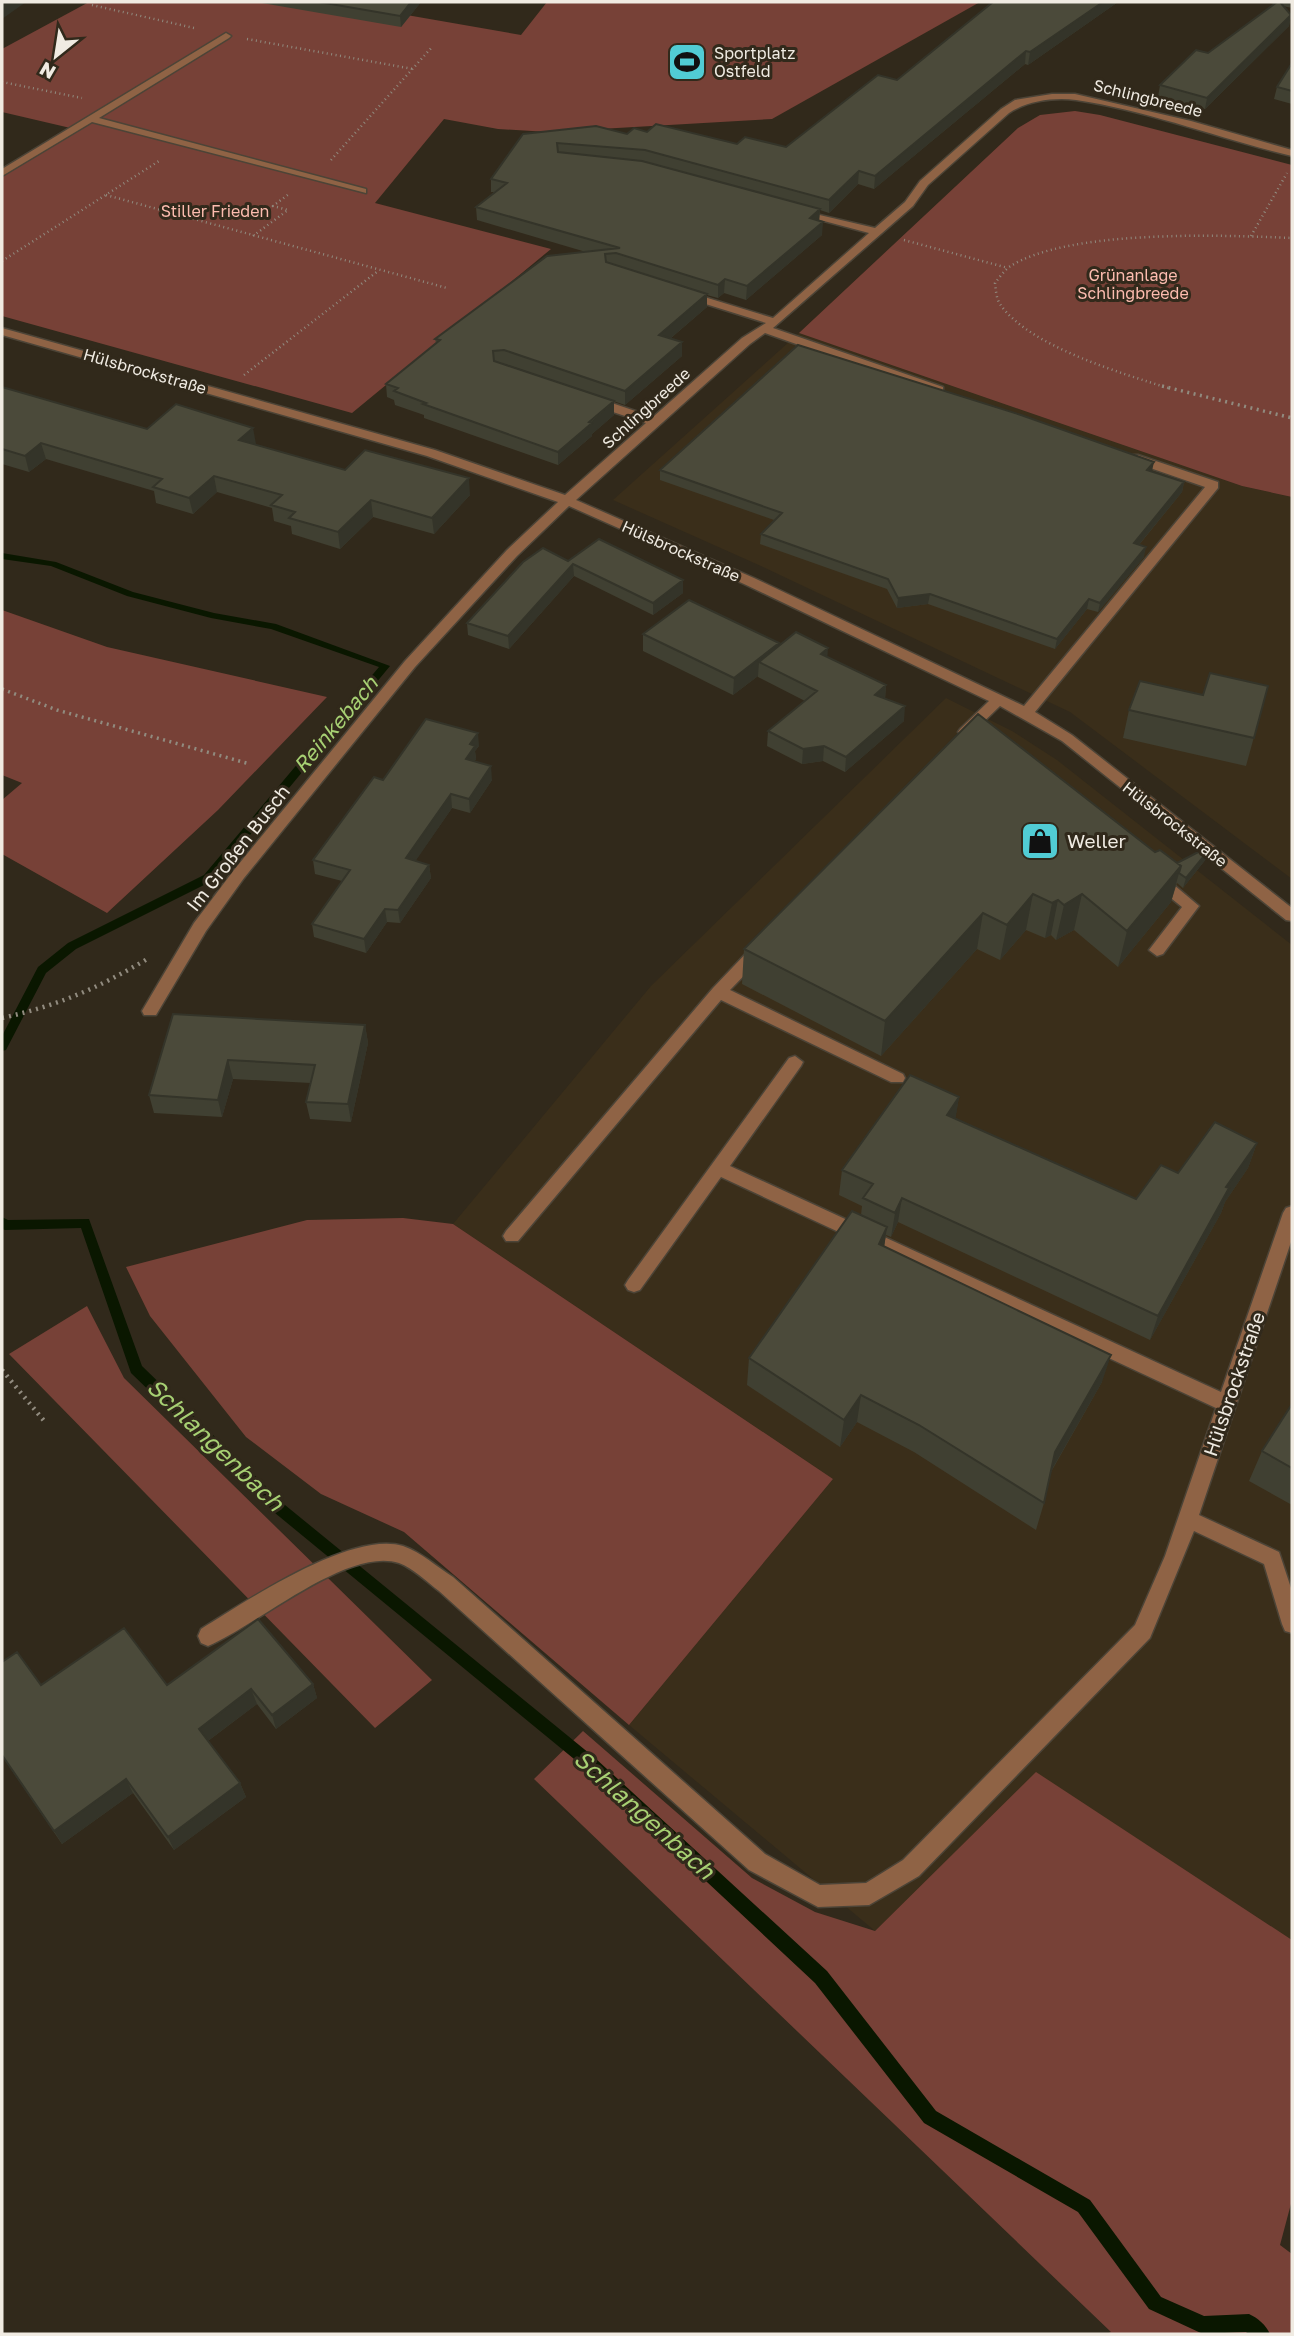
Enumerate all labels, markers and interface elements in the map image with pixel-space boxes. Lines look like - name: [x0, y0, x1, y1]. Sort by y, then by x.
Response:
- north arrow: [21, 21, 91, 91]
- sports icon: Sportplatz Ostfeld: [666, 41, 708, 83]
- place label: Sportplatz Ostfeld: [714, 43, 795, 81]
- text: N: [35, 58, 59, 85]
- street label: Schlingbreede: [1091, 75, 1205, 121]
- park label: Stiller Frieden: [161, 201, 269, 221]
- park label: Grünanlage Schlingbreede: [1077, 265, 1189, 303]
- street label: Hülsbrockstraße: [81, 344, 209, 398]
- street label: Schlingbreede: [598, 363, 694, 453]
- street label: Hülsbrockstraße: [619, 516, 743, 586]
- water label: Reinkebach: [287, 670, 384, 778]
- street label: Hülsbrockstraße: [1119, 777, 1231, 871]
- street label: Im Großen Busch: [181, 780, 294, 916]
- shop icon: Weller: [1019, 820, 1061, 862]
- place label: Weller: [1067, 829, 1126, 852]
- street label: Hülsbrockstraße: [1198, 1309, 1269, 1459]
- water label: Schlangenbach: [141, 1371, 291, 1518]
- water label: Schlangenbach: [568, 1743, 722, 1886]

